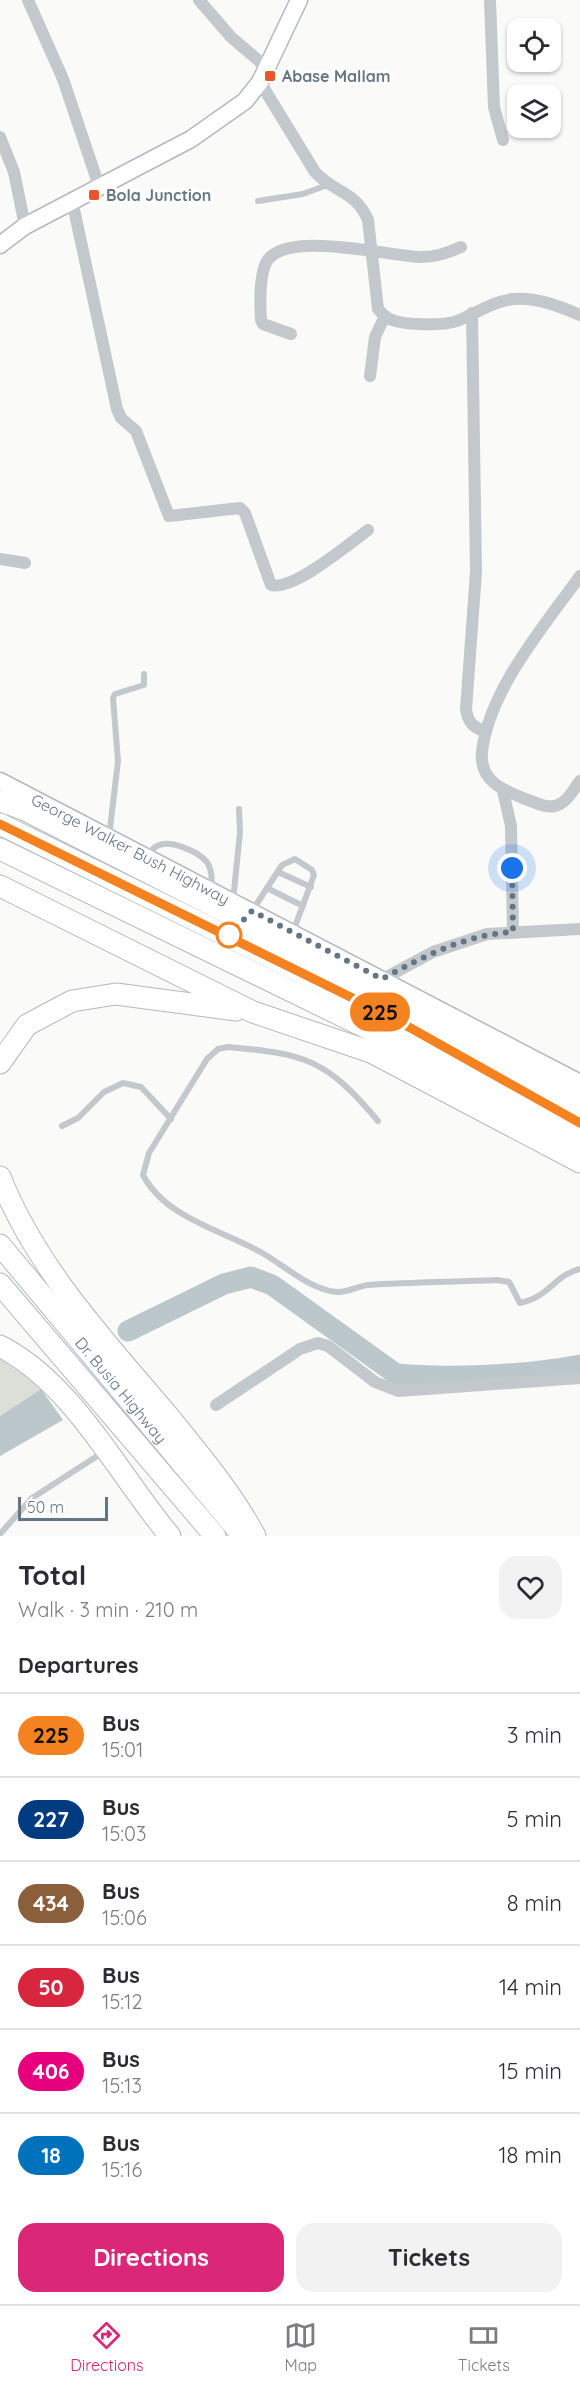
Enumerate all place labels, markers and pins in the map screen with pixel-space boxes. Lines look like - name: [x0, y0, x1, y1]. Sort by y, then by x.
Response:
- place label: Abase Mallam: [282, 66, 391, 86]
- marker: Abase Mallam: [263, 69, 277, 83]
- place label: Bola Junction: [106, 185, 211, 205]
- marker: Bola Junction: [87, 188, 101, 202]
- unlabelled marker: [216, 922, 242, 948]

